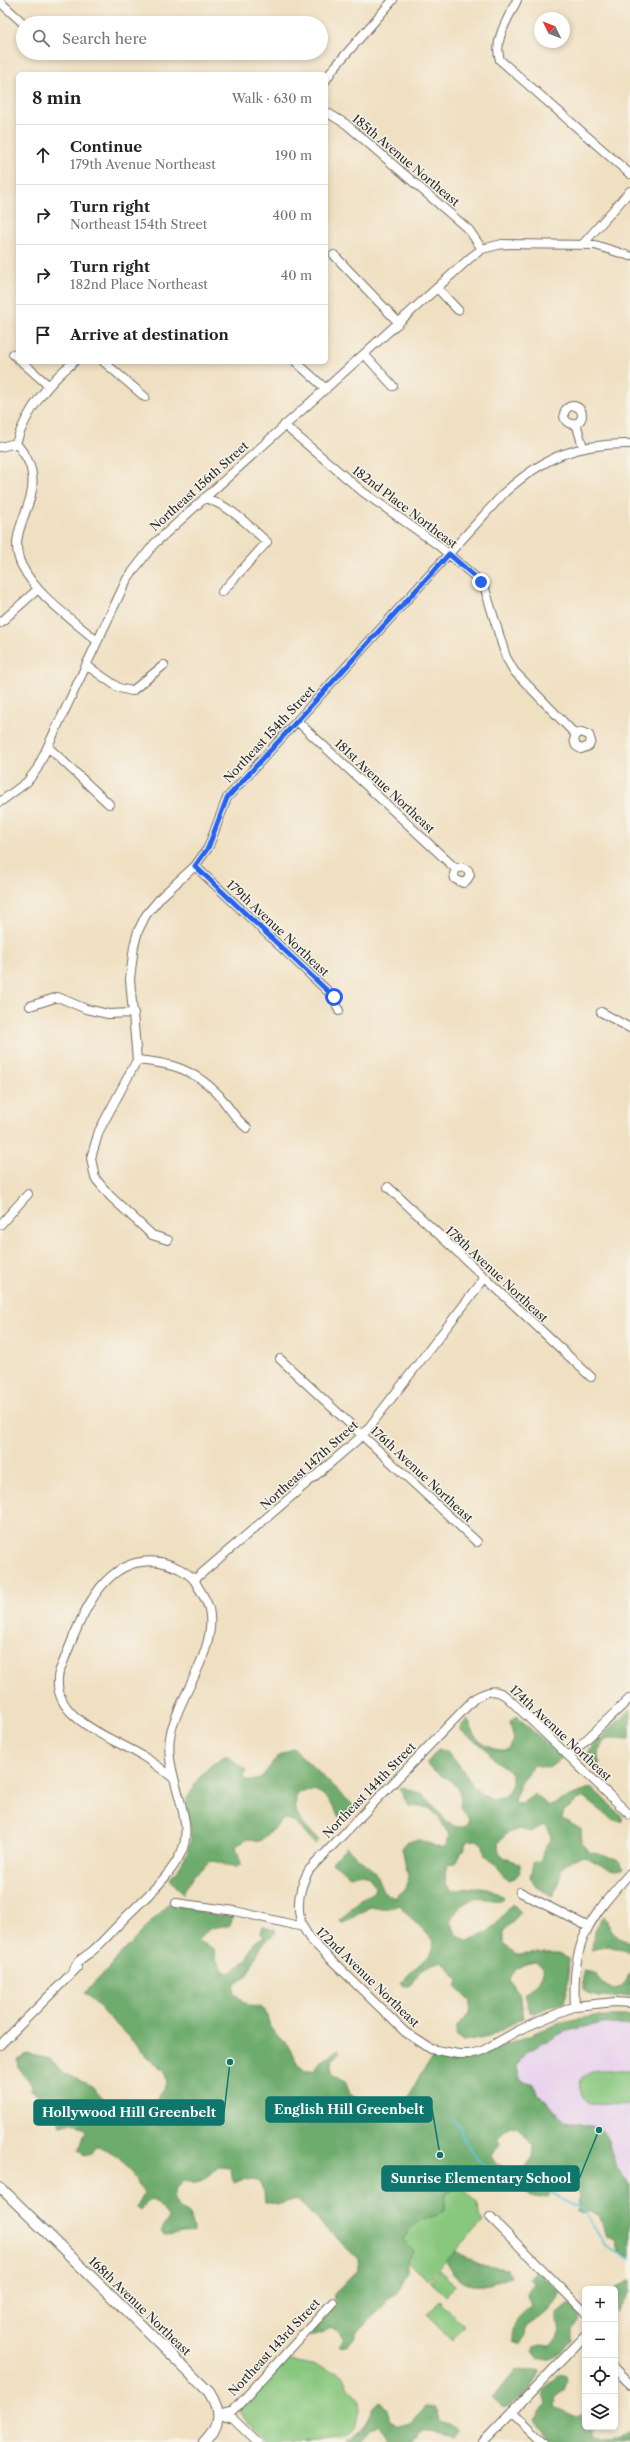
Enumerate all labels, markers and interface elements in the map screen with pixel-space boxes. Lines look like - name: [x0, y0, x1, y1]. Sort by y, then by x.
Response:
- north arrow: [534, 12, 570, 48]
- search box: [16, 16, 328, 60]
- icon: search: [30, 27, 52, 49]
- text: Search here: [62, 29, 147, 48]
- text: 8 min: [32, 88, 81, 108]
- text: Walk · 630 m: [232, 90, 312, 106]
- street label: 185th Avenue Northeast: [349, 111, 463, 210]
- text: Continue: [70, 137, 142, 156]
- icon: ahead: [32, 144, 54, 166]
- text: 190 m: [275, 147, 312, 163]
- text: 179th Avenue Northeast: [70, 156, 216, 172]
- text: Turn right: [70, 197, 150, 216]
- icon: right: [32, 204, 54, 226]
- text: 400 m: [272, 207, 312, 223]
- text: Northeast 154th Street: [70, 216, 207, 232]
- text: Turn right: [70, 257, 150, 276]
- icon: right: [32, 264, 54, 286]
- text: 40 m: [281, 267, 312, 283]
- text: 182nd Place Northeast: [70, 276, 208, 292]
- icon: arrive: [32, 324, 54, 346]
- text: Arrive at destination: [70, 325, 229, 344]
- street label: Northeast 156th Street: [147, 437, 252, 534]
- street label: 182nd Place Northeast: [350, 463, 461, 552]
- route end: [472, 573, 490, 591]
- street label: Northeast 154th Street: [220, 682, 318, 786]
- street label: 181st Avenue Northeast: [332, 736, 439, 837]
- street label: 179th Avenue Northeast: [224, 877, 333, 980]
- route start: [325, 988, 343, 1006]
- street label: 178th Avenue Northeast: [443, 1223, 552, 1326]
- street label: Northeast 147th Street: [257, 1417, 361, 1513]
- street label: 176th Avenue Northeast: [368, 1423, 477, 1526]
- street label: 174th Avenue Northeast: [507, 1682, 616, 1785]
- street label: Northeast 144th Street: [319, 1738, 419, 1841]
- street label: 172nd Avenue Northeast: [313, 1924, 423, 2031]
- callout: English Hill Greenbelt: [266, 2097, 432, 2122]
- callout: Hollywood Hill Greenbelt: [34, 2100, 224, 2125]
- text: English Hill Greenbelt: [274, 2101, 425, 2117]
- text: Hollywood Hill Greenbelt: [42, 2104, 217, 2120]
- callout: Sunrise Elementary School: [382, 2166, 579, 2191]
- text: Sunrise Elementary School: [391, 2170, 572, 2186]
- street label: 168th Avenue Northeast: [86, 2253, 195, 2359]
- map controls: [582, 2286, 618, 2430]
- button: +: [582, 2286, 618, 2322]
- street label: Northeast 143rd Street: [225, 2295, 323, 2399]
- button: −: [582, 2322, 618, 2358]
- button: locate: [582, 2358, 618, 2394]
- button: layers: [582, 2394, 618, 2430]

